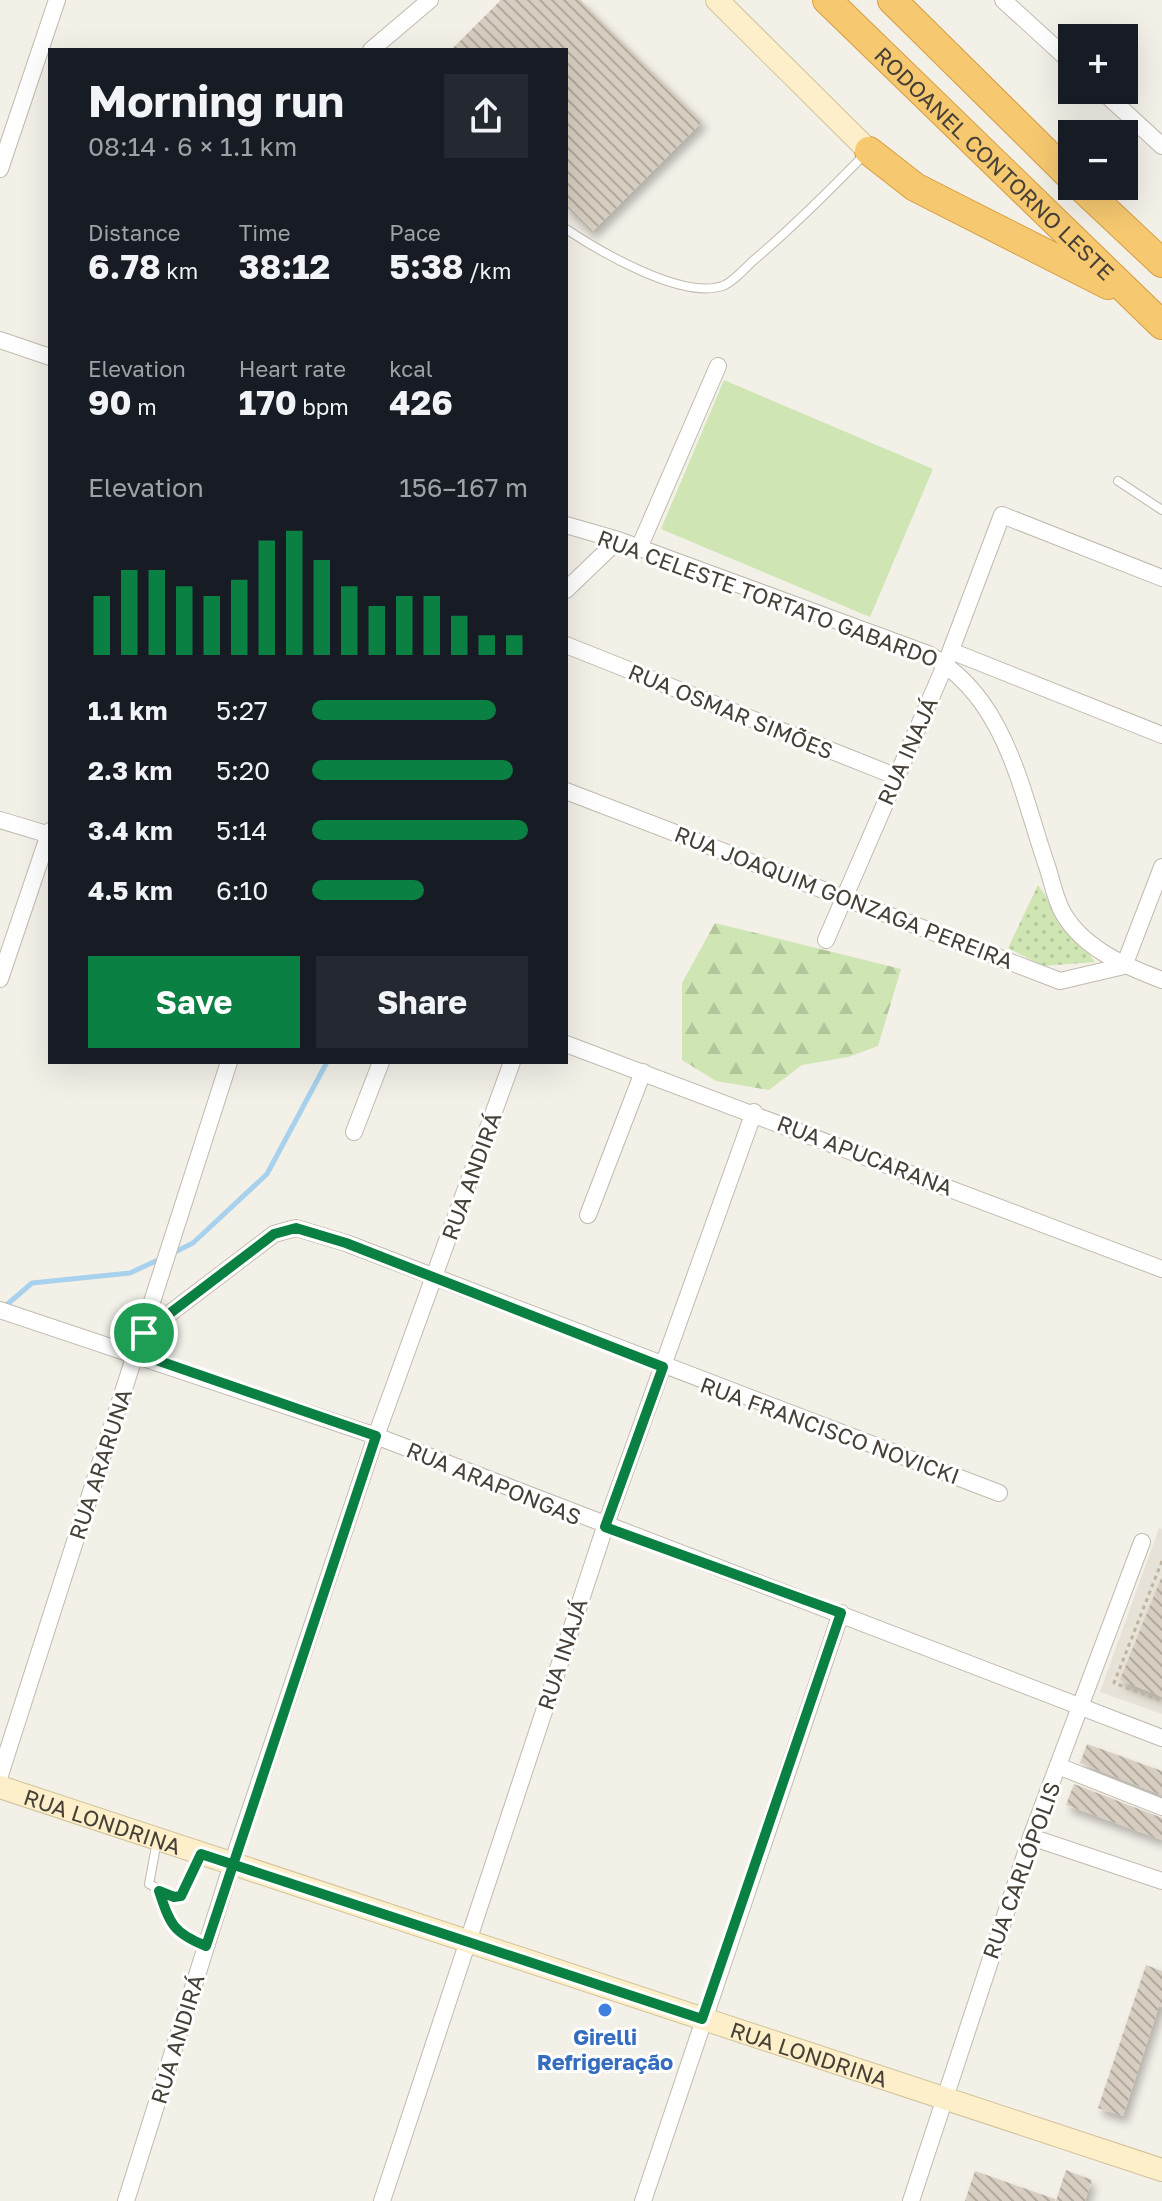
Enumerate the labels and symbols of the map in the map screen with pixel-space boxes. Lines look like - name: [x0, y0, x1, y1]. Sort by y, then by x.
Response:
- street label: RODOANEL CONTORNO LESTE: [870, 41, 1120, 285]
- street label: RUA CELESTE TORTATO GABARDO: [594, 524, 942, 672]
- street label: RUA OSMAR SIMÕES: [625, 658, 837, 764]
- street label: RUA INAJÁ: [871, 693, 943, 809]
- street label: RUA JOAQUIM GONZAGA PEREIRA: [671, 820, 1017, 974]
- street label: RUA ANDIRÁ: [435, 1108, 507, 1244]
- street label: RUA APUCARANA: [773, 1109, 957, 1201]
- pin: [110, 1299, 178, 1367]
- street label: RUA FRANCISCO NOVICKI: [697, 1370, 963, 1490]
- street label: RUA ARARUNA: [63, 1385, 137, 1543]
- street label: RUA ARAPONGAS: [403, 1436, 585, 1530]
- street label: RUA INAJÁ: [531, 1595, 593, 1713]
- street label: RUA CARLÓPOLIS: [976, 1778, 1066, 1962]
- street label: RUA LONDRINA: [21, 1782, 185, 1859]
- street label: RUA ANDIRÁ: [145, 1971, 210, 2107]
- marker: Girelli Refrigeração: [596, 2001, 614, 2019]
- street label: RUA LONDRINA: [727, 2015, 891, 2092]
- place label: Girelli Refrigeração: [537, 2023, 673, 2075]

